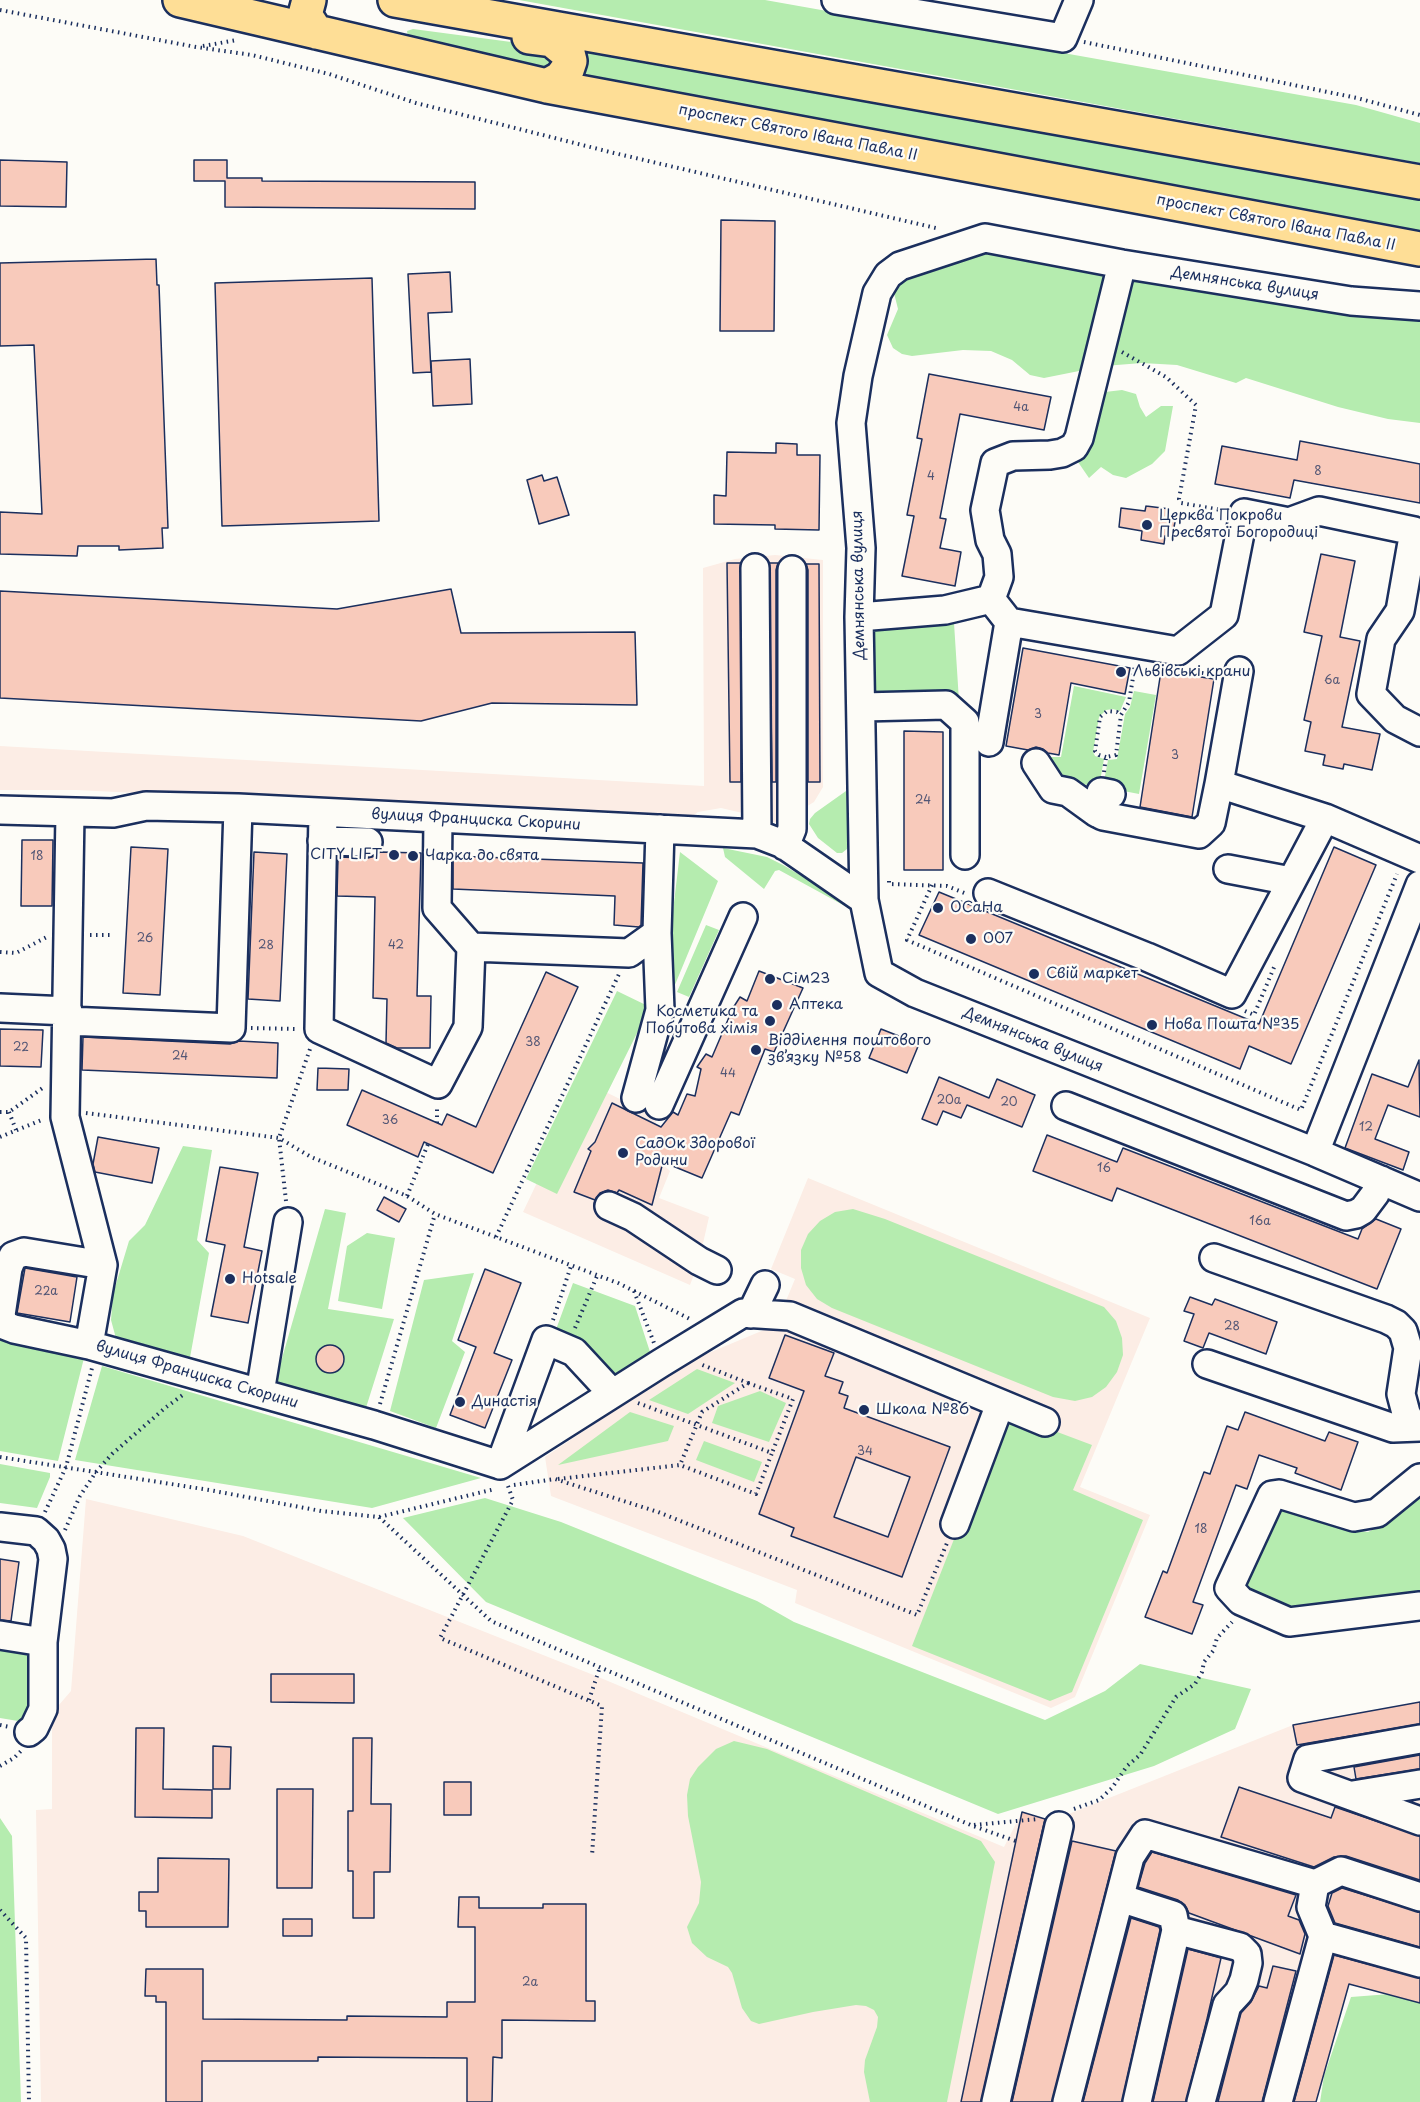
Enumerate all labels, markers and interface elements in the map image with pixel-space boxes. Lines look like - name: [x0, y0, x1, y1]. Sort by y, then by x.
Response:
- street label: проспект Святого Івана Павла II: [677, 101, 919, 165]
- street label: проспект Святого Івана Павла II: [1155, 191, 1397, 255]
- street label: Демнянська вулиця: [1170, 263, 1320, 305]
- house number: 4а: [1013, 401, 1029, 415]
- house number: 8: [1314, 465, 1322, 479]
- house number: 4: [927, 470, 935, 484]
- place label: Церква Покрови Пресвятої Богородиці: [1159, 507, 1318, 542]
- street label: Демнянська вулиця: [849, 510, 869, 660]
- marker: Церква Покрови Пресвятої Богородиці: [1140, 518, 1154, 532]
- place label: Львівські крани: [1133, 663, 1251, 681]
- marker: Львівські крани: [1114, 665, 1128, 679]
- house number: 6а: [1324, 674, 1340, 688]
- house number: 3: [1034, 708, 1042, 722]
- house number: 3: [1171, 749, 1179, 763]
- house number: 24: [915, 794, 931, 808]
- street label: вулиця Франциска Скорини: [371, 806, 581, 834]
- place label: CITY LIFT: [310, 846, 382, 864]
- place label: Чарка до свята: [425, 847, 539, 865]
- marker: CITY LIFT: [387, 848, 401, 862]
- marker: Чарка до свята: [406, 849, 420, 863]
- house number: 18: [31, 850, 43, 864]
- place label: ОСаНа: [950, 899, 1003, 917]
- marker: ОСаНа: [931, 901, 945, 915]
- place label: 007: [983, 930, 1013, 948]
- house number: 26: [137, 932, 153, 946]
- marker: 007: [964, 932, 978, 946]
- house number: 28: [258, 939, 274, 953]
- house number: 42: [388, 939, 404, 953]
- place label: Свій маркет: [1046, 965, 1138, 983]
- marker: Свій маркет: [1027, 967, 1041, 981]
- place label: Сім23: [782, 970, 830, 988]
- marker: Сім23: [763, 972, 777, 986]
- place label: Аптека: [789, 996, 843, 1014]
- marker: Аптека: [770, 998, 784, 1012]
- place label: Косметика та Побутова хімія: [646, 1003, 758, 1038]
- street label: Демнянська вулиця: [960, 1004, 1106, 1076]
- marker: Косметика та Побутова хімія: [763, 1014, 777, 1028]
- place label: Нова Пошта №35: [1164, 1016, 1299, 1034]
- marker: Нова Пошта №35: [1145, 1018, 1159, 1032]
- place label: Відділення поштового зв’язку №58: [768, 1032, 931, 1067]
- house number: 38: [525, 1036, 541, 1050]
- house number: 22: [13, 1041, 29, 1055]
- marker: Відділення поштового зв’язку №58: [749, 1043, 763, 1057]
- house number: 24: [172, 1050, 188, 1064]
- house number: 44: [720, 1067, 736, 1081]
- house number: 20а: [937, 1094, 961, 1108]
- house number: 20: [1000, 1096, 1018, 1110]
- house number: 36: [382, 1114, 398, 1128]
- house number: 12: [1359, 1121, 1373, 1135]
- place label: СадОк Здорової Родини: [635, 1135, 755, 1170]
- marker: СадОк Здорової Родини: [616, 1146, 630, 1160]
- house number: 16: [1097, 1162, 1111, 1176]
- house number: 16а: [1249, 1215, 1271, 1229]
- place label: Hotsale: [242, 1270, 297, 1288]
- marker: Hotsale: [223, 1272, 237, 1286]
- house number: 22а: [34, 1285, 58, 1299]
- house number: 28: [1224, 1320, 1240, 1334]
- street label: вулиця Франциска Скорини: [94, 1337, 300, 1413]
- place label: Династія: [472, 1393, 537, 1411]
- marker: Династія: [453, 1395, 467, 1409]
- place label: Школа №86: [876, 1401, 969, 1419]
- marker: Школа №86: [857, 1403, 871, 1417]
- house number: 34: [857, 1445, 873, 1459]
- house number: 18: [1195, 1523, 1207, 1537]
- house number: 2а: [522, 1976, 538, 1990]

